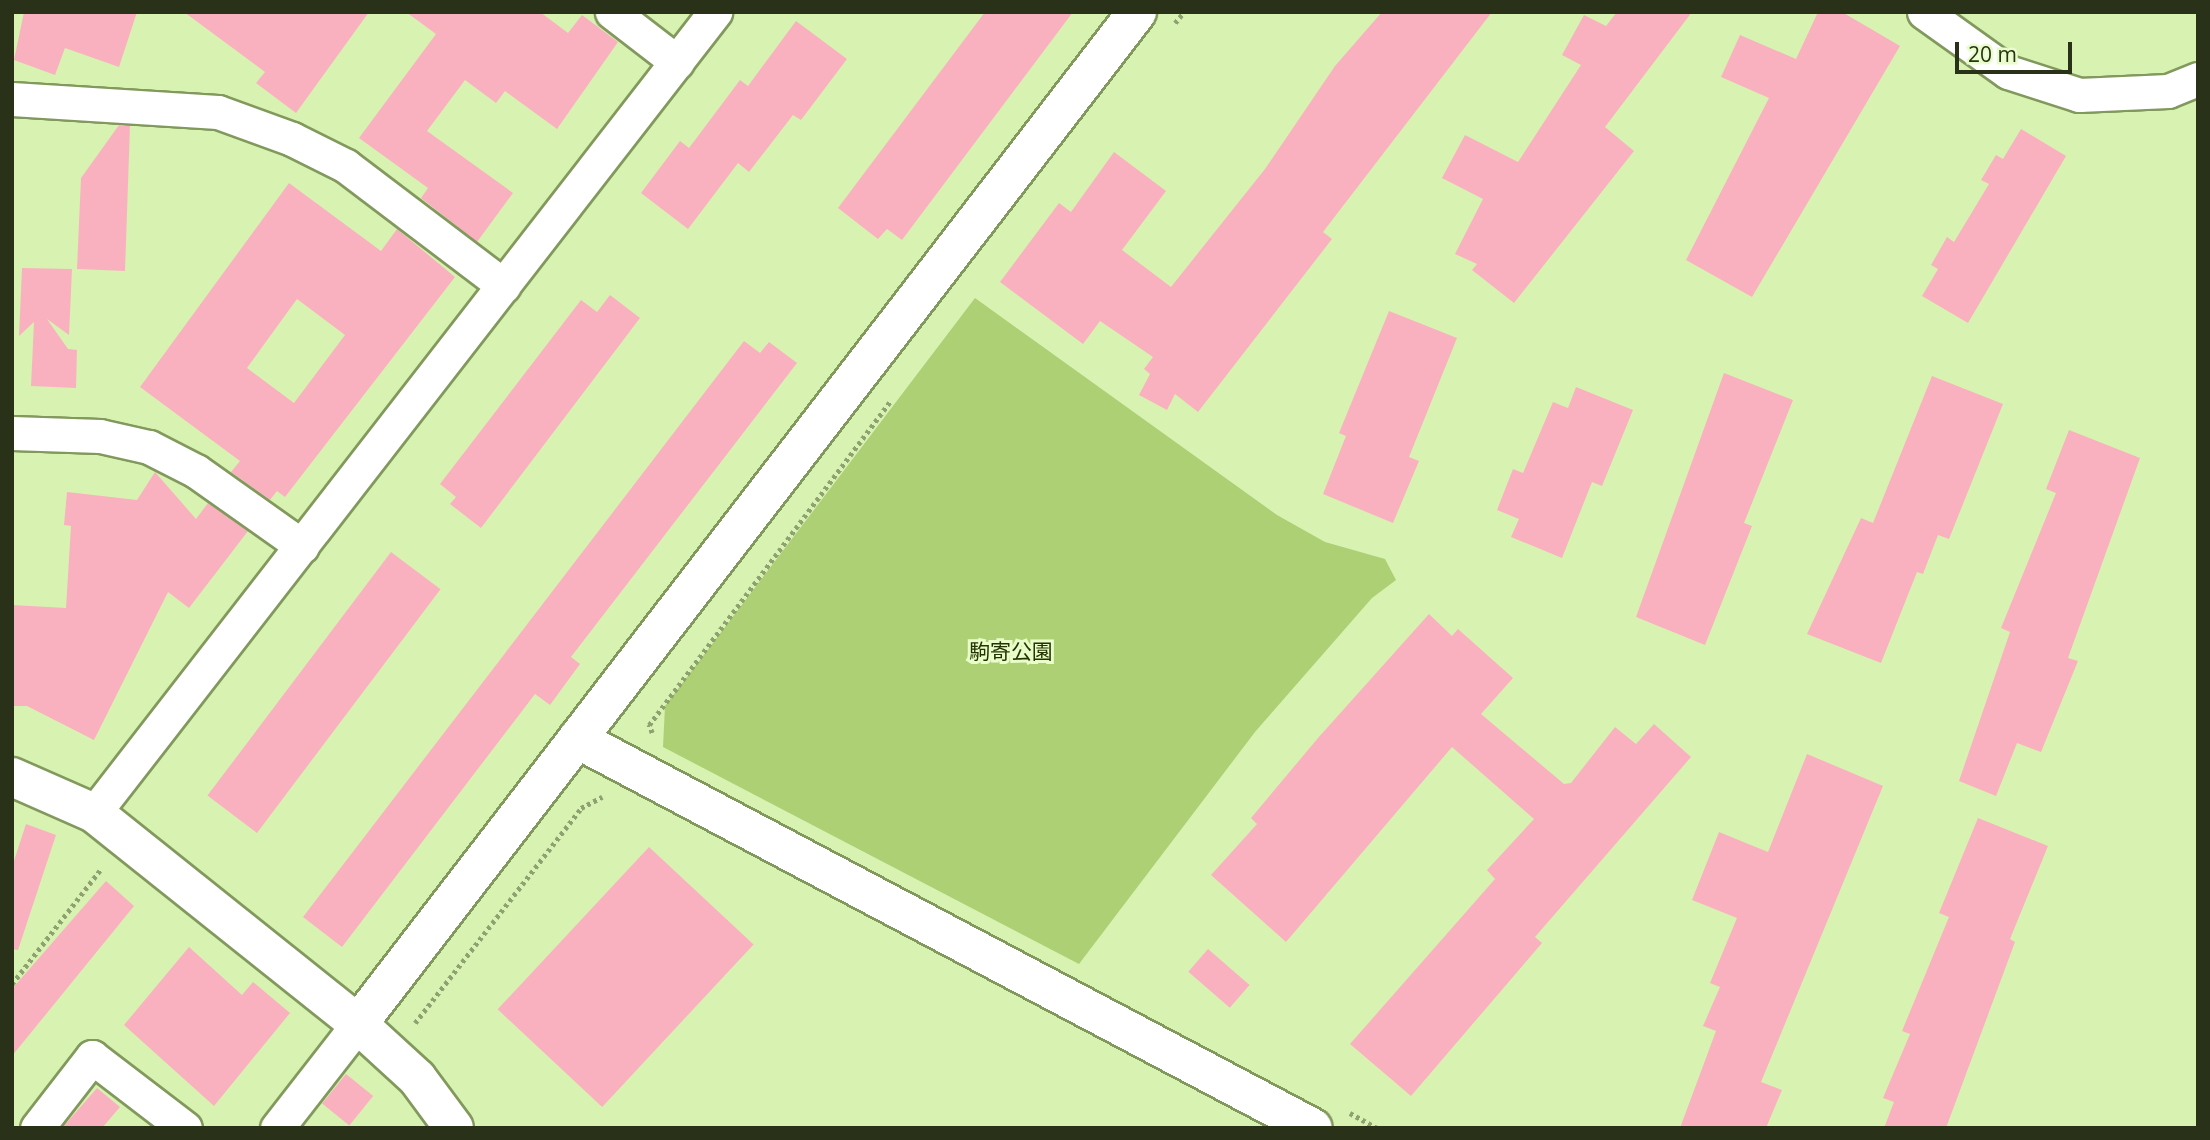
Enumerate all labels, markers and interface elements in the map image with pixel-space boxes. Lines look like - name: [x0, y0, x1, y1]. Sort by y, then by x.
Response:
- scale bar: [1958, 28, 2075, 72]
- text: 20 m: [1968, 40, 2017, 68]
- park label: 駒寄公園: [969, 638, 1053, 664]

